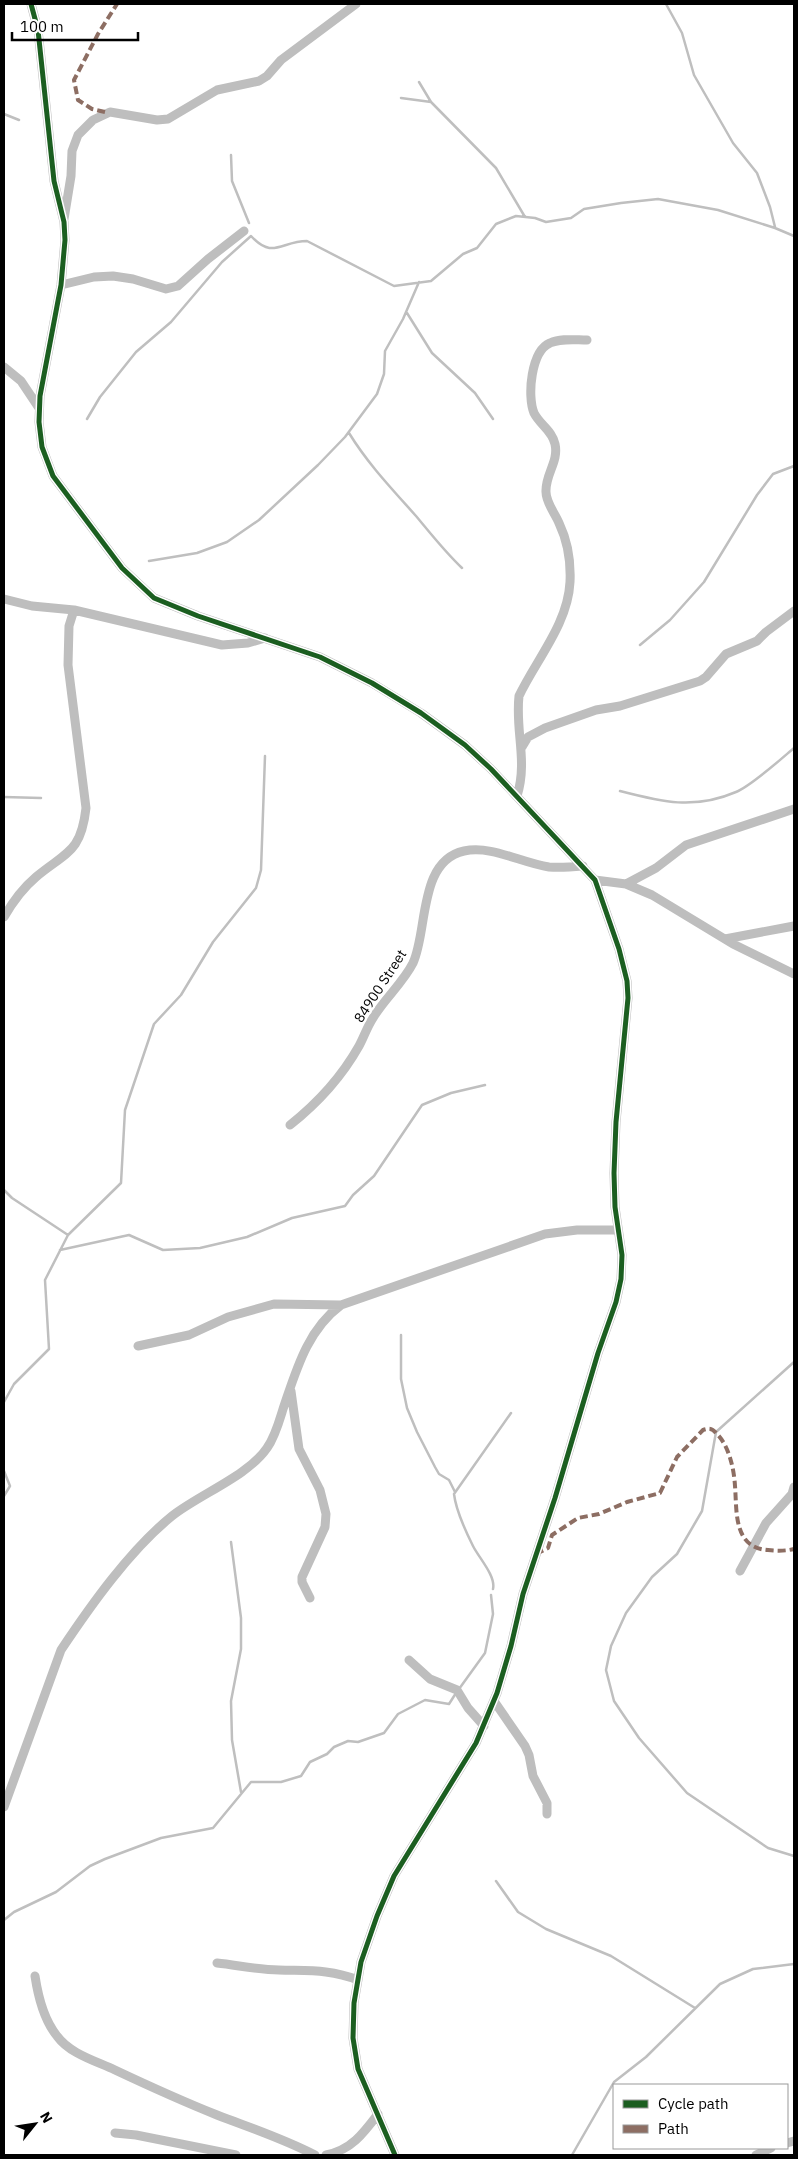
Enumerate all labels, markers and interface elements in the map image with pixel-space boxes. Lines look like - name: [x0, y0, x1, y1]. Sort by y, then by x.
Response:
- scale bar: [12, 10, 139, 42]
- text: 100 m: [20, 17, 64, 36]
- street label: 84900 Street: [350, 946, 410, 1026]
- legend: [613, 2084, 788, 2149]
- text: Cycle path: [658, 2094, 729, 2113]
- north arrow: [10, 2099, 60, 2149]
- text: N: [36, 2109, 57, 2126]
- text: Path: [658, 2119, 689, 2138]

